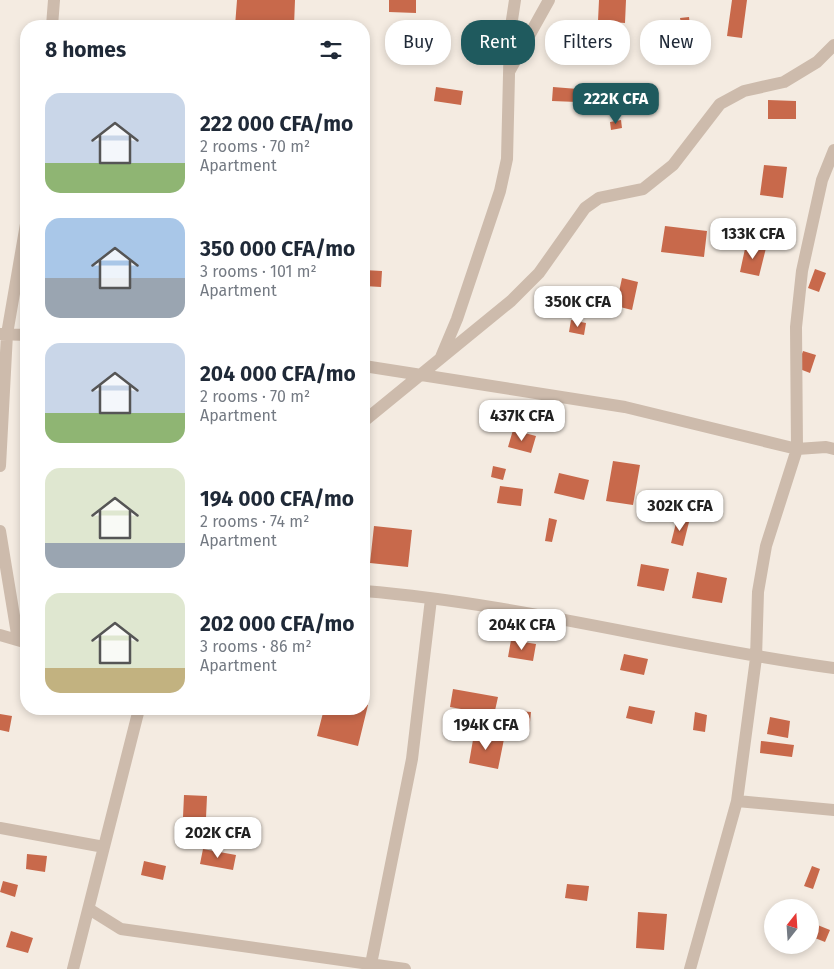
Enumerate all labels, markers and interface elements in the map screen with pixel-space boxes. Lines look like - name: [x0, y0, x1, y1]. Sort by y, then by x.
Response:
- chip: Buy: [385, 20, 451, 65]
- chip: Rent: [461, 20, 535, 65]
- chip: Filters: [545, 20, 630, 65]
- chip: New: [640, 20, 711, 65]
- icon: filters: [317, 36, 345, 64]
- text: 8 homes: [45, 37, 126, 63]
- pin: 222K CFA: [564, 82, 668, 125]
- text: 222K CFA: [584, 89, 648, 108]
- text: 222 000 CFA/mo: [200, 111, 353, 137]
- icon: home: [85, 113, 145, 173]
- text: 2 rooms · 70 m²: [200, 137, 310, 156]
- text: Apartment: [200, 156, 277, 175]
- pin: 133K CFA: [701, 218, 805, 260]
- text: 133K CFA: [721, 224, 785, 243]
- text: 350 000 CFA/mo: [200, 236, 355, 262]
- icon: home: [85, 238, 145, 298]
- text: 3 rooms · 101 m²: [200, 262, 317, 281]
- text: Apartment: [200, 281, 277, 300]
- pin: 350K CFA: [526, 286, 630, 328]
- text: 350K CFA: [545, 292, 611, 311]
- text: 204 000 CFA/mo: [200, 361, 356, 387]
- icon: home: [85, 363, 145, 423]
- text: 2 rooms · 70 m²: [200, 387, 310, 406]
- pin: 437K CFA: [470, 400, 574, 442]
- text: Apartment: [200, 406, 277, 425]
- text: 437K CFA: [490, 406, 554, 425]
- text: 194 000 CFA/mo: [200, 486, 354, 512]
- icon: home: [85, 488, 145, 548]
- pin: 302K CFA: [628, 490, 732, 532]
- text: 302K CFA: [647, 496, 713, 515]
- text: 2 rooms · 74 m²: [200, 512, 309, 531]
- text: Apartment: [200, 531, 277, 550]
- pin: 204K CFA: [470, 608, 574, 651]
- text: 202 000 CFA/mo: [200, 611, 355, 637]
- icon: home: [85, 613, 145, 673]
- text: 204K CFA: [489, 615, 555, 634]
- text: 3 rooms · 86 m²: [200, 637, 312, 656]
- text: Apartment: [200, 656, 277, 675]
- pin: 194K CFA: [434, 708, 538, 751]
- text: 194K CFA: [454, 715, 518, 734]
- pin: 202K CFA: [166, 816, 270, 859]
- text: 202K CFA: [185, 823, 251, 842]
- north arrow: [764, 899, 819, 954]
- map controls: [764, 899, 819, 954]

